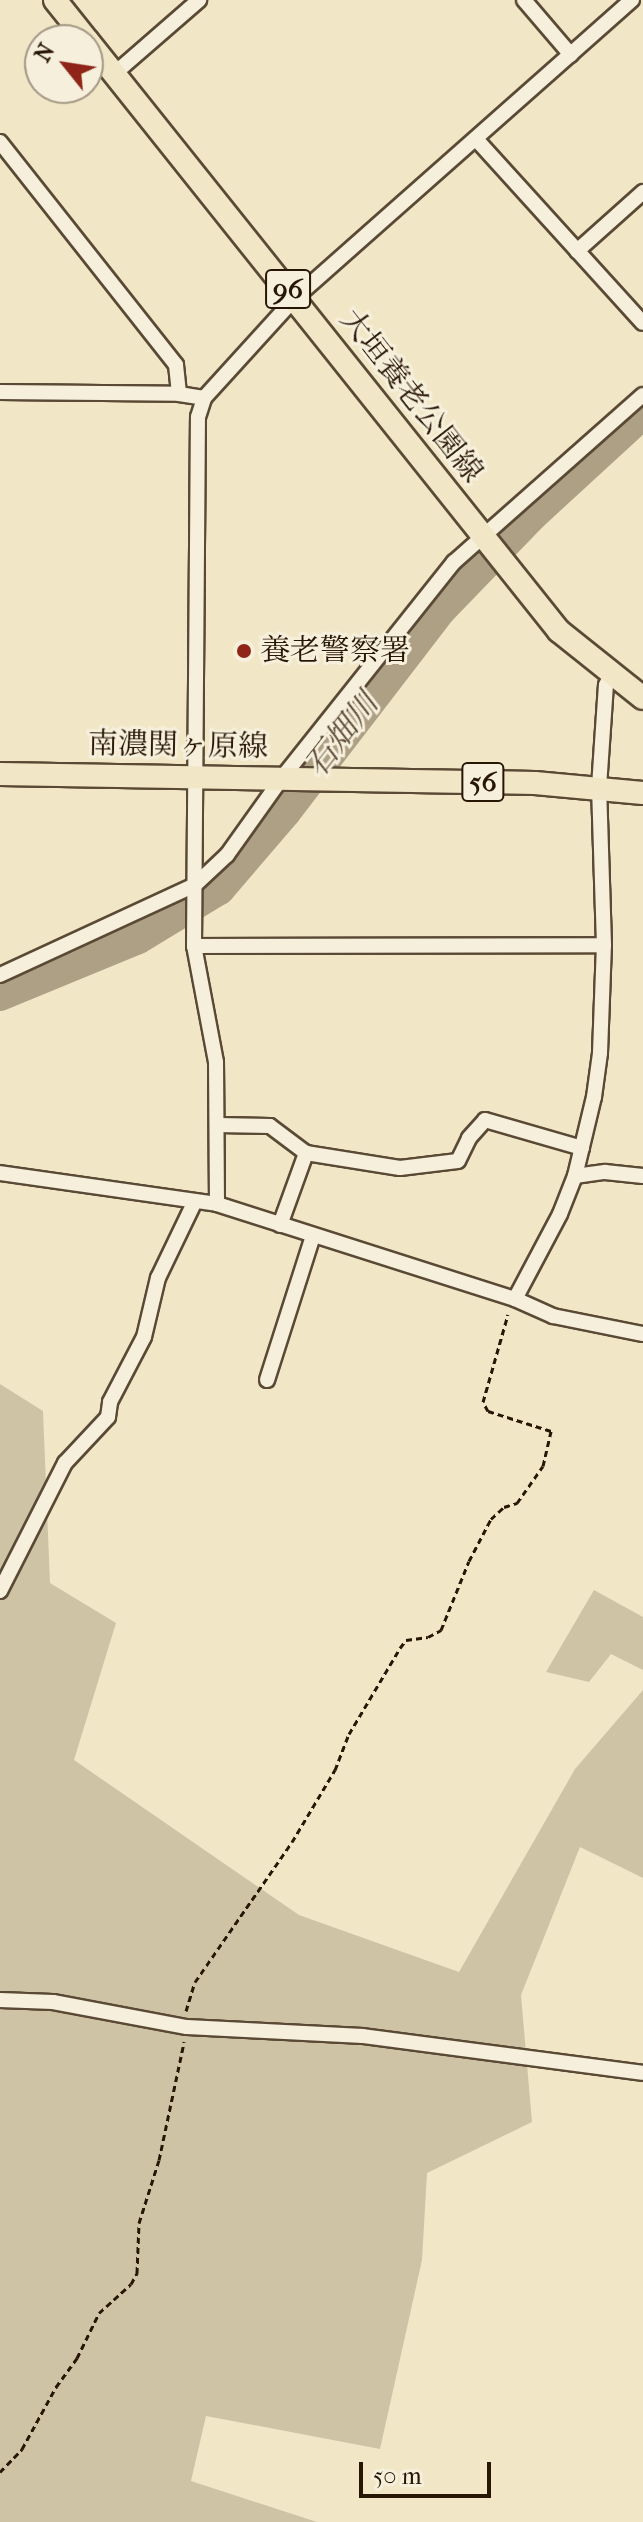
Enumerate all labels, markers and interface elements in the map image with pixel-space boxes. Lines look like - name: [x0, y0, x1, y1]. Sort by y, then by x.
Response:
- north arrow: [24, 24, 104, 104]
- text: N: [30, 39, 60, 67]
- road number: 96: [264, 265, 312, 313]
- street label: 大垣養老公園線: [332, 302, 490, 490]
- place label: 養老警察署: [260, 633, 410, 669]
- marker: 養老警察署: [235, 642, 253, 660]
- water label: 石畑川: [297, 685, 387, 785]
- street label: 南濃関ヶ原線: [88, 726, 268, 766]
- road number: 56: [461, 758, 505, 806]
- scale bar: [363, 2446, 495, 2496]
- text: 50 m: [373, 2462, 422, 2490]

